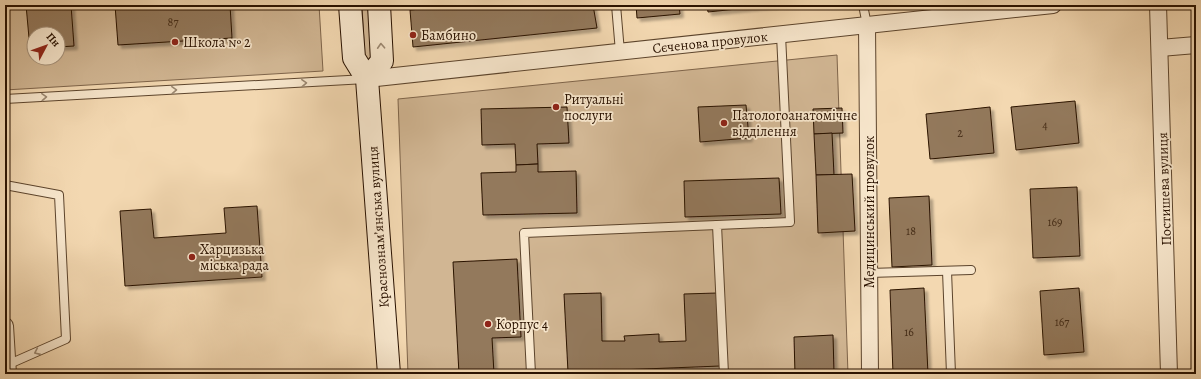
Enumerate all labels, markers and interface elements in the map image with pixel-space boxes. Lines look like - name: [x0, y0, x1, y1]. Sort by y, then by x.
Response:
- house number: 87: [168, 14, 179, 30]
- north arrow: [26, 26, 66, 66]
- place label: Бамбино: [421, 26, 476, 45]
- street label: Сєченова провулок: [651, 27, 769, 58]
- text: Пн: [43, 29, 64, 50]
- marker: Бамбино: [408, 30, 418, 40]
- place label: Школа № 2: [183, 33, 251, 52]
- marker: Школа № 2: [170, 37, 180, 47]
- one-way arrow: [377, 43, 386, 49]
- one-way arrow: [301, 78, 307, 87]
- one-way arrow: [171, 85, 177, 94]
- place label: Ритуальні послуги: [564, 90, 624, 125]
- one-way arrow: [41, 92, 47, 101]
- marker: Ритуальні послуги: [551, 102, 561, 112]
- place label: Патологоанатомічне відділення: [732, 106, 857, 141]
- house number: 4: [1042, 117, 1048, 133]
- marker: Патологоанатомічне відділення: [719, 118, 729, 128]
- house number: 2: [957, 125, 963, 141]
- street label: Постишева вулиця: [1153, 132, 1176, 246]
- street label: Медицинський провулок: [860, 136, 879, 288]
- street label: Краснознамʼянська вулиця: [363, 145, 394, 309]
- house number: 169: [1047, 214, 1063, 230]
- house number: 18: [906, 223, 916, 239]
- place label: Харцизька міська рада: [200, 240, 269, 275]
- marker: Харцизька міська рада: [187, 252, 197, 262]
- house number: 167: [1055, 314, 1070, 330]
- place label: Корпус 4: [496, 315, 548, 334]
- marker: Корпус 4: [483, 319, 493, 329]
- house number: 16: [904, 324, 914, 340]
- one-way arrow: [34, 347, 41, 355]

